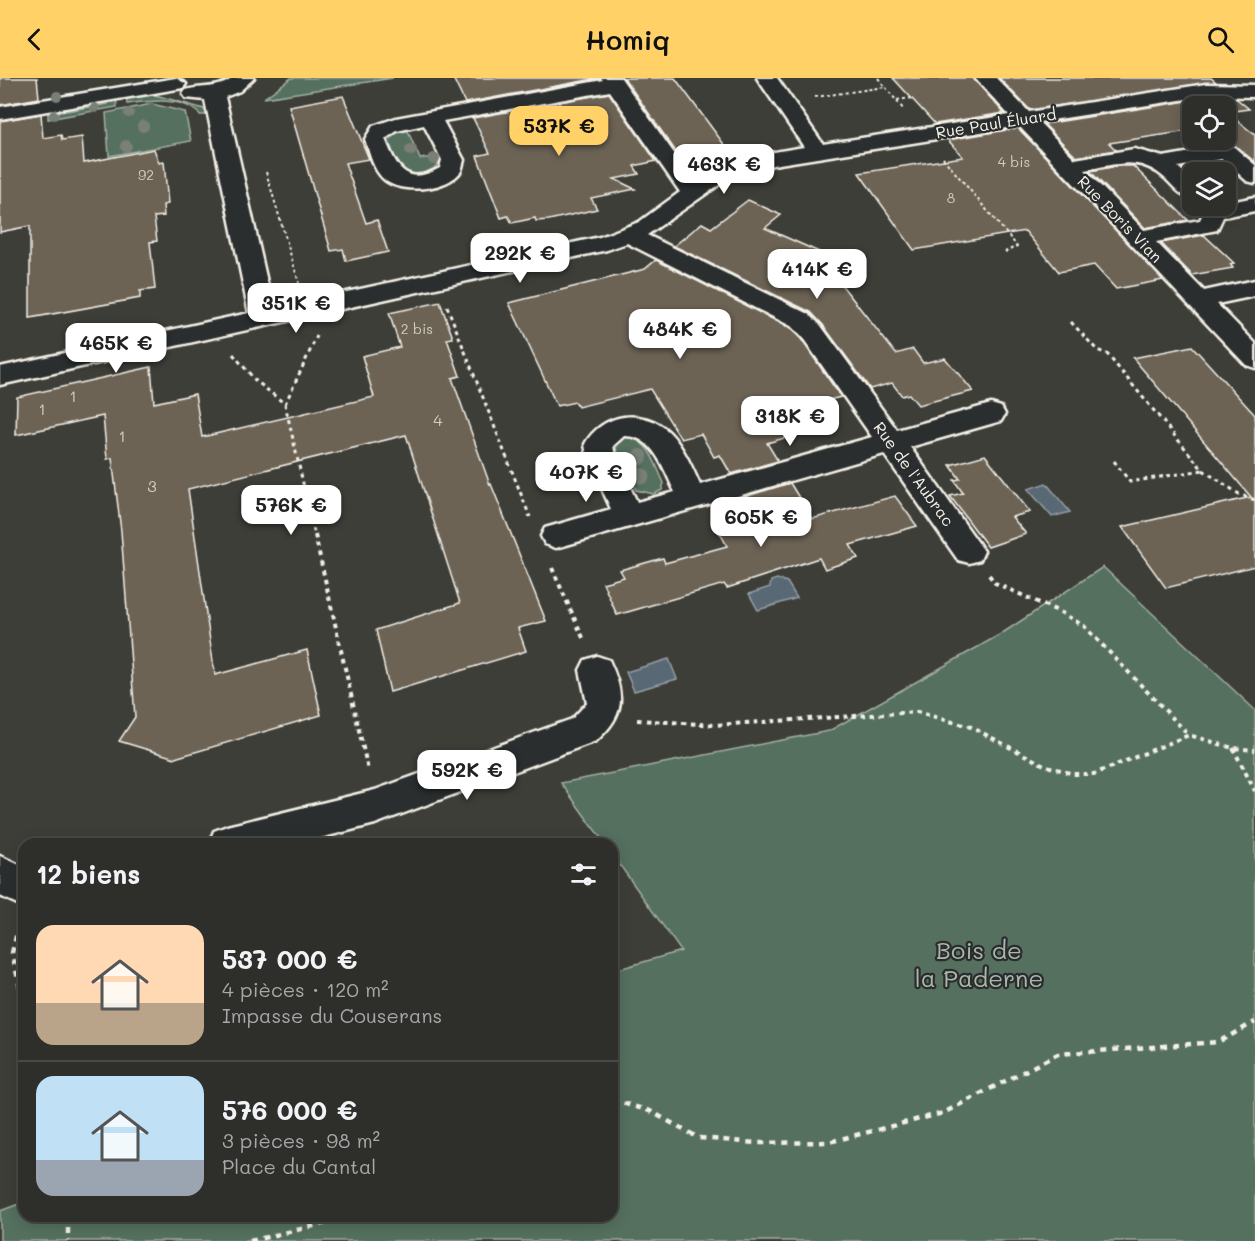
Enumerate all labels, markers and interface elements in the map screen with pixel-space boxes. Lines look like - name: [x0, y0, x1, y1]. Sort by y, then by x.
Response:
- text: Homiq: [585, 22, 670, 57]
- icon: back: [18, 23, 51, 56]
- icon: search: [1204, 23, 1237, 56]
- map controls: [1182, 96, 1236, 216]
- button: locate: [1182, 96, 1236, 150]
- street label: Rue Paul Éluard: [934, 103, 1058, 142]
- pin: 537K €: [510, 106, 608, 157]
- text: 537K €: [523, 112, 595, 138]
- pin: 463K €: [675, 144, 773, 195]
- text: 463K €: [687, 150, 761, 176]
- house number: 4 bis: [998, 152, 1030, 171]
- button: layers: [1182, 162, 1236, 216]
- house number: 92: [138, 165, 154, 184]
- street label: Rue Boris Vian: [1073, 171, 1167, 267]
- house number: 8: [947, 188, 955, 207]
- pin: 292K €: [471, 233, 569, 284]
- text: 292K €: [485, 239, 555, 265]
- pin: 414K €: [768, 249, 866, 300]
- text: 414K €: [782, 255, 852, 281]
- pin: 351K €: [247, 283, 345, 334]
- text: 351K €: [261, 289, 331, 315]
- pin: 484K €: [631, 309, 729, 360]
- text: 484K €: [643, 315, 717, 341]
- house number: 2 bis: [401, 319, 433, 338]
- pin: 465K €: [67, 323, 165, 374]
- text: 465K €: [79, 329, 153, 355]
- house number: 1: [69, 385, 77, 406]
- pin: 318K €: [741, 396, 839, 447]
- house number: 1: [38, 398, 46, 419]
- text: 318K €: [755, 402, 825, 428]
- house number: 4: [433, 409, 443, 430]
- street label: Rue de l'Aubrac: [869, 417, 959, 530]
- house number: 1: [118, 425, 126, 446]
- pin: 407K €: [537, 452, 635, 503]
- text: 407K €: [549, 458, 623, 484]
- house number: 3: [147, 475, 157, 496]
- pin: 576K €: [242, 485, 340, 536]
- text: 576K €: [255, 491, 327, 517]
- pin: 605K €: [712, 497, 810, 548]
- text: 605K €: [724, 503, 798, 529]
- pin: 592K €: [418, 750, 516, 801]
- text: 592K €: [431, 756, 503, 782]
- text: 12 biens: [36, 857, 140, 891]
- icon: filters: [567, 858, 600, 891]
- park label: Bois de la Paderne: [915, 934, 1043, 993]
- text: 537 000 €: [222, 942, 357, 976]
- icon: home: [84, 949, 156, 1021]
- text: 4 pièces · 120 m²: [222, 976, 389, 1002]
- text: Impasse du Couserans: [222, 1002, 442, 1028]
- text: 576 000 €: [222, 1093, 357, 1127]
- icon: home: [84, 1100, 156, 1172]
- text: 3 pièces · 98 m²: [222, 1127, 380, 1153]
- text: Place du Cantal: [222, 1153, 376, 1179]

